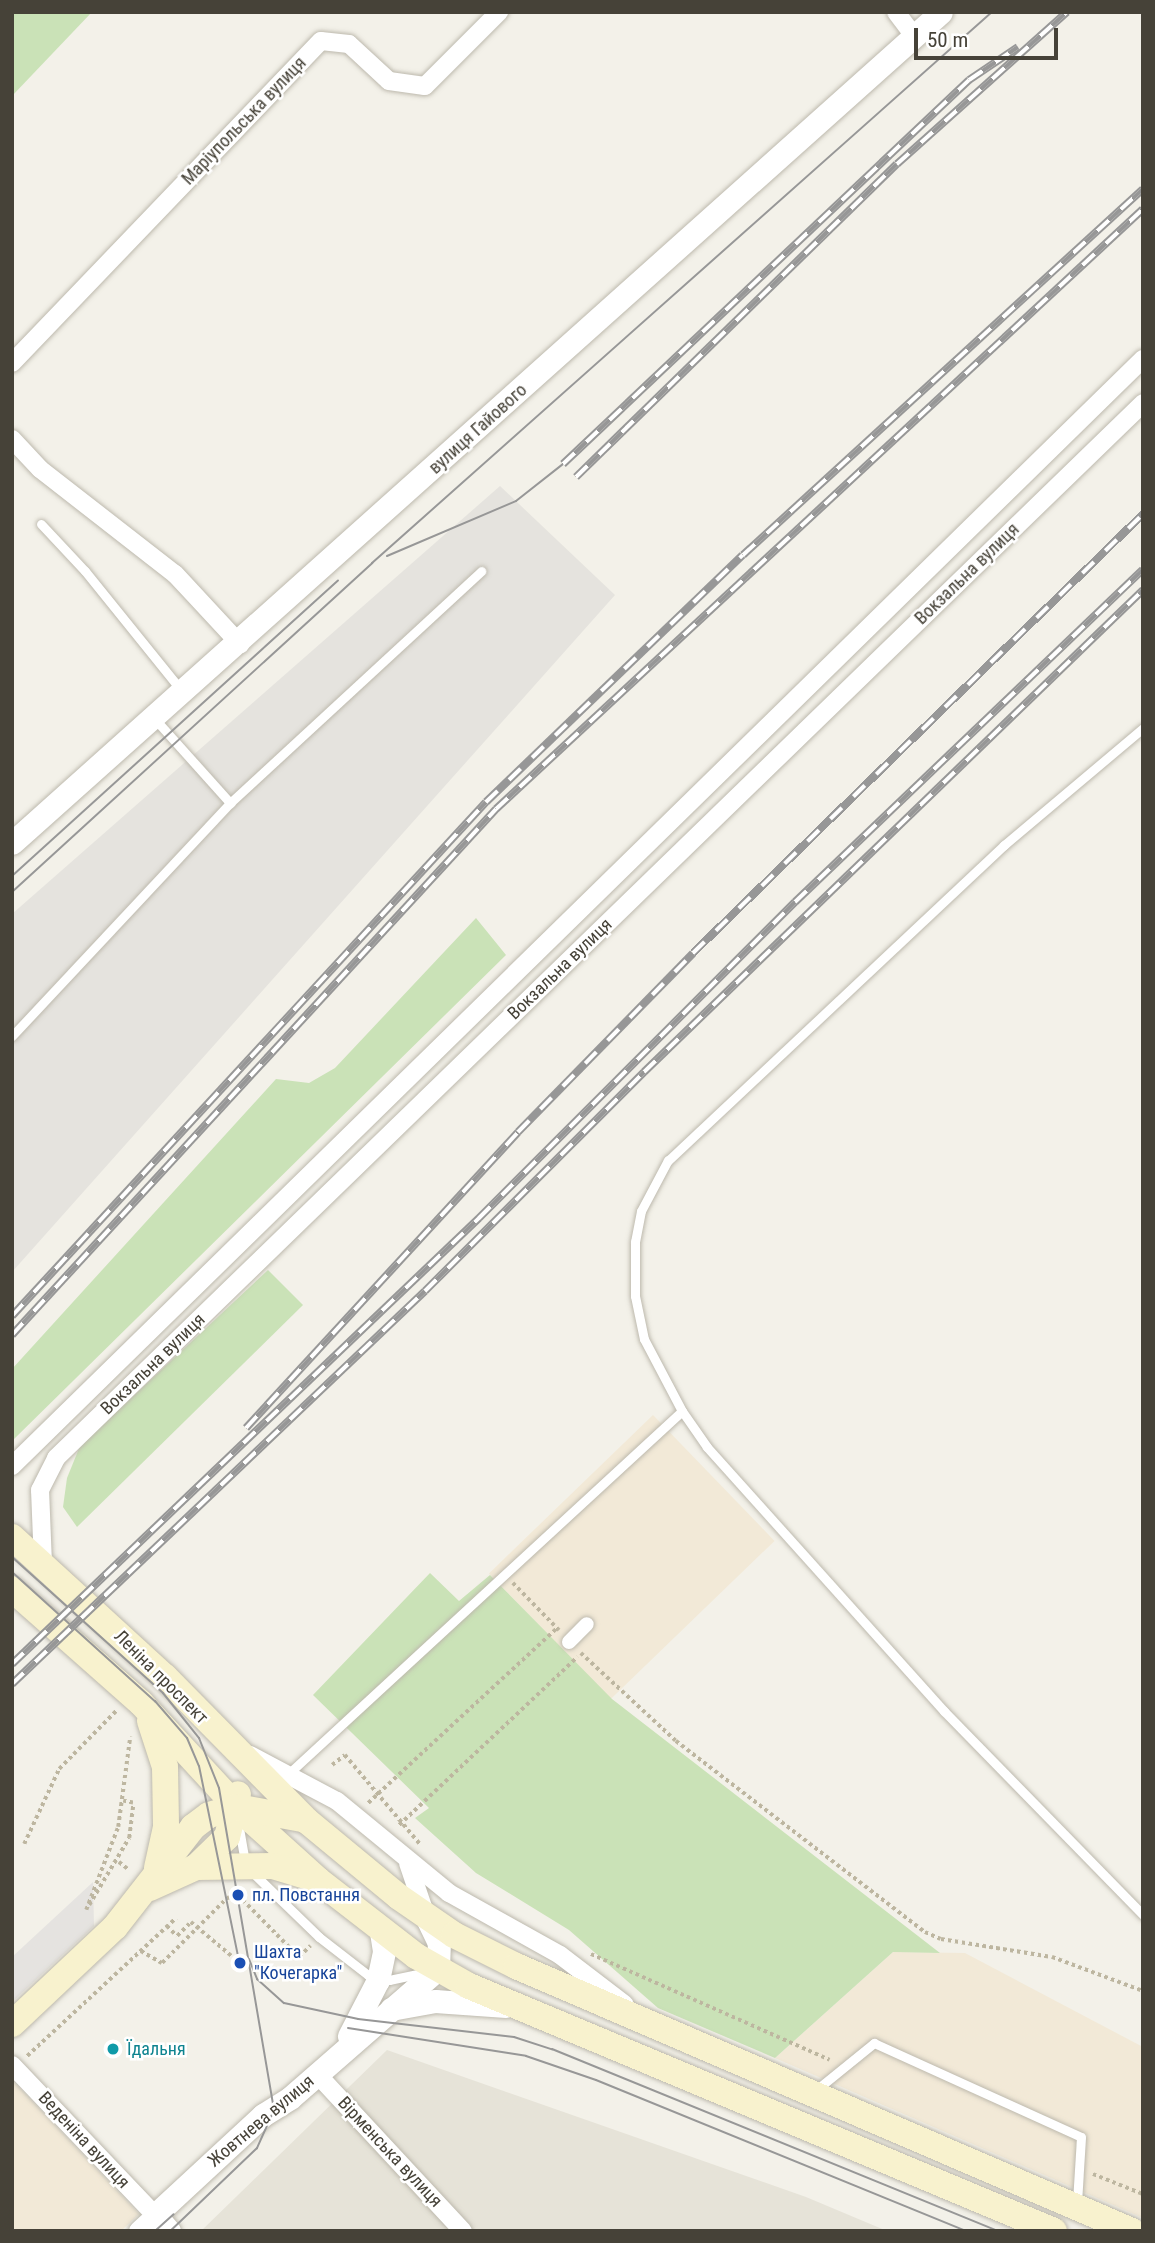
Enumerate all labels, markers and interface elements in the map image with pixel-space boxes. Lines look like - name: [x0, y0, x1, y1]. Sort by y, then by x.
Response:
- scale bar: [917, 14, 1060, 58]
- text: 50 m: [927, 28, 968, 52]
- street label: Маріупольська вулиця: [177, 52, 311, 190]
- street label: вулиця Гайового: [425, 379, 531, 479]
- street label: Вокзальна вулиця: [910, 519, 1024, 629]
- street label: Вокзальна вулиця: [503, 914, 617, 1024]
- street label: Вокзальна вулиця: [96, 1309, 210, 1419]
- street label: Леніна проспект: [110, 1626, 212, 1728]
- place label: пл. Повстання: [252, 1884, 360, 1906]
- marker: пл. Повстання: [230, 1887, 246, 1903]
- place label: Шахта "Кочегарка": [254, 1942, 342, 1984]
- marker: Шахта "Кочегарка": [232, 1955, 248, 1971]
- place label: Їдальня: [127, 2038, 186, 2060]
- marker: Їдальня: [105, 2041, 121, 2057]
- street label: Жовтнева вулиця: [204, 2070, 318, 2172]
- street label: Веденіна вулиця: [34, 2087, 134, 2193]
- street label: Вірменська вулиця: [333, 2092, 447, 2212]

